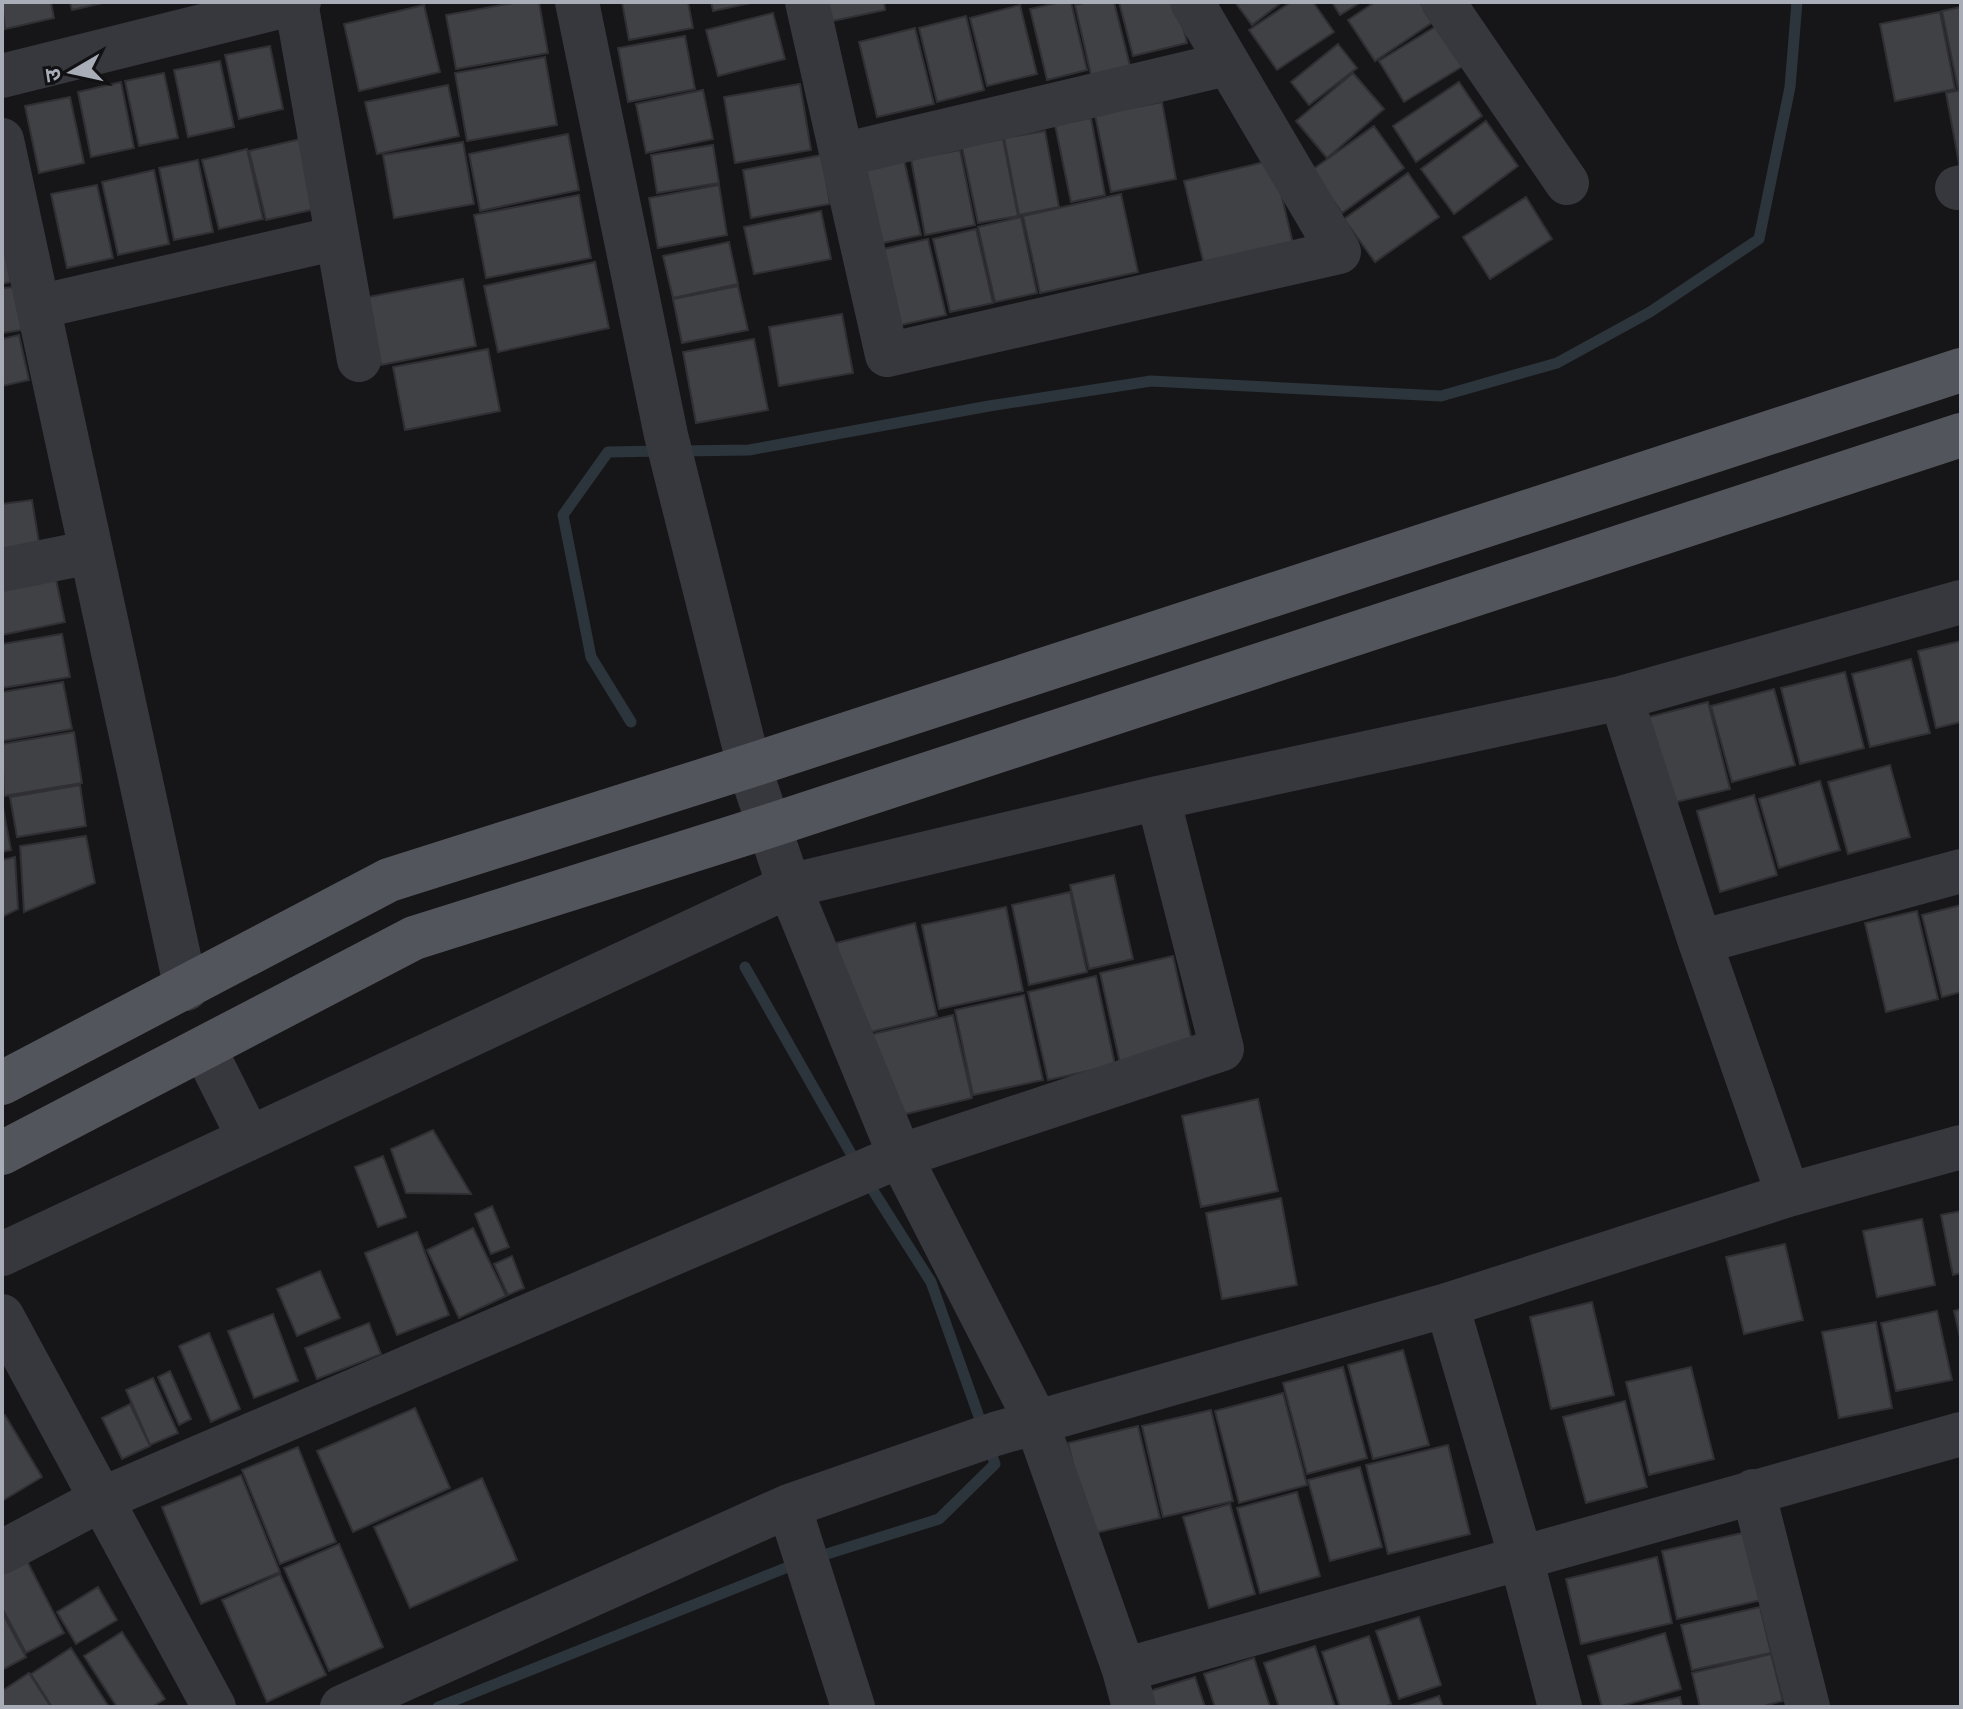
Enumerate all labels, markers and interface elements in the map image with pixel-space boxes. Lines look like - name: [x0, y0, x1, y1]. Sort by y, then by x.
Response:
- north arrow: [32, 32, 112, 112]
- text: उ: [39, 65, 67, 83]

